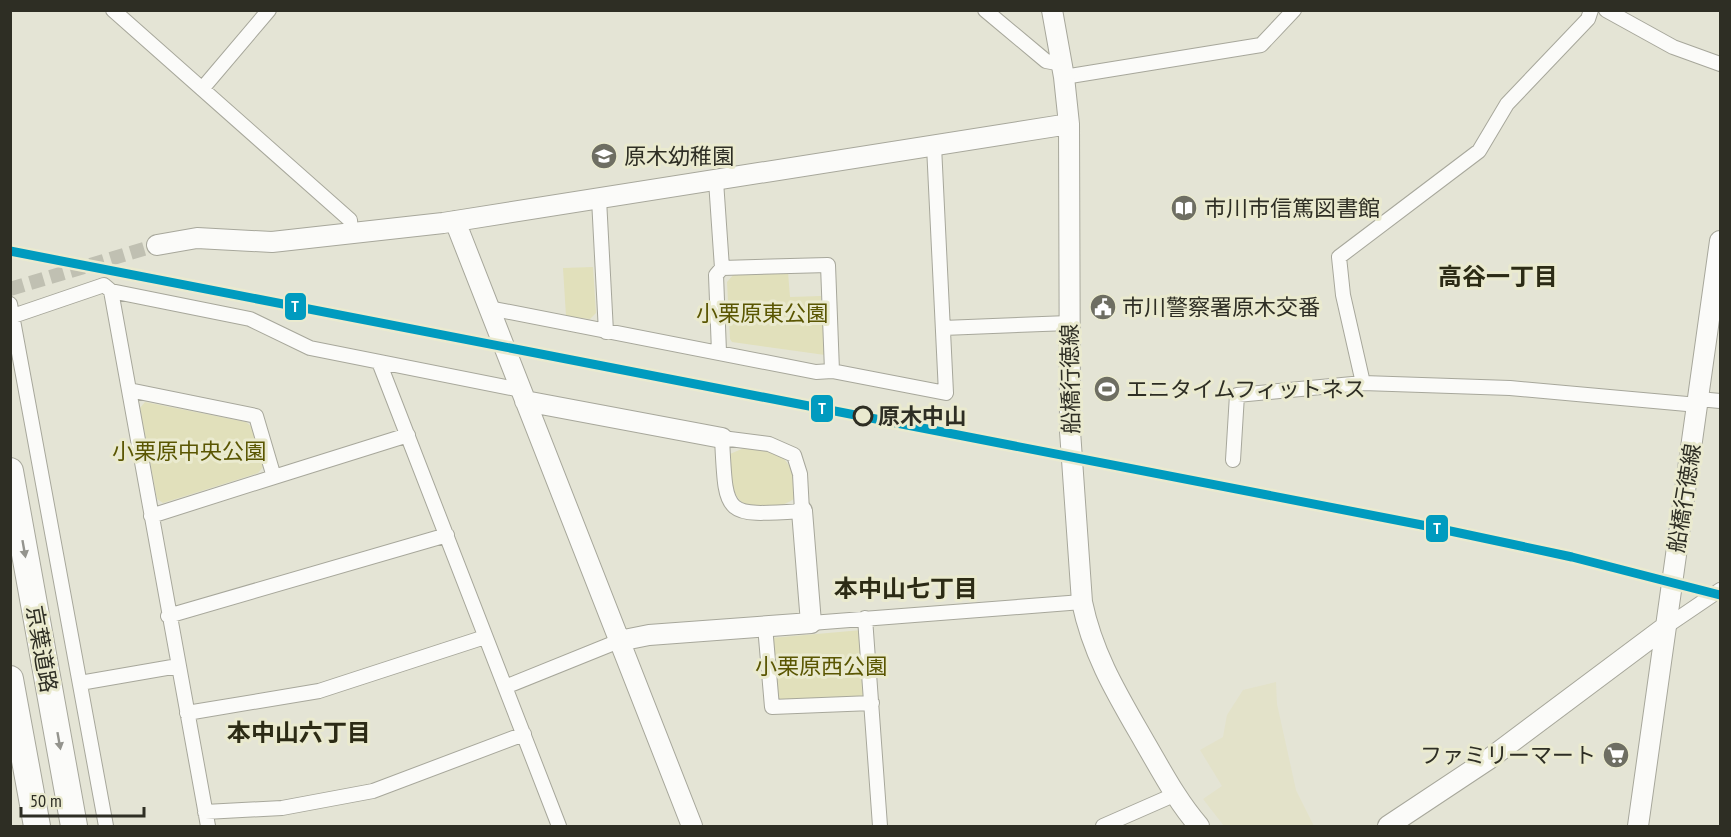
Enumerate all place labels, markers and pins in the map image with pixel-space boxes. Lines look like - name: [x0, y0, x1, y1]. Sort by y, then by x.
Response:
- school or university icon: 原木幼稚園: [589, 141, 619, 171]
- place label: 原木幼稚園: [624, 142, 734, 170]
- library icon: 市川市信篤図書館: [1169, 193, 1199, 223]
- place label: 市川市信篤図書館: [1204, 194, 1380, 222]
- public building icon: 市川警察署原木交番: [1088, 292, 1118, 322]
- place label: 市川警察署原木交番: [1122, 293, 1320, 321]
- sports icon: エニタイムフィットネス: [1092, 374, 1122, 404]
- place label: エニタイムフィットネス: [1126, 375, 1366, 403]
- place label: 原木中山: [878, 402, 966, 430]
- marker: 原木中山: [853, 406, 873, 426]
- supermarket icon: ファミリーマート: [1601, 740, 1631, 770]
- place label: ファミリーマート: [1420, 741, 1596, 769]

